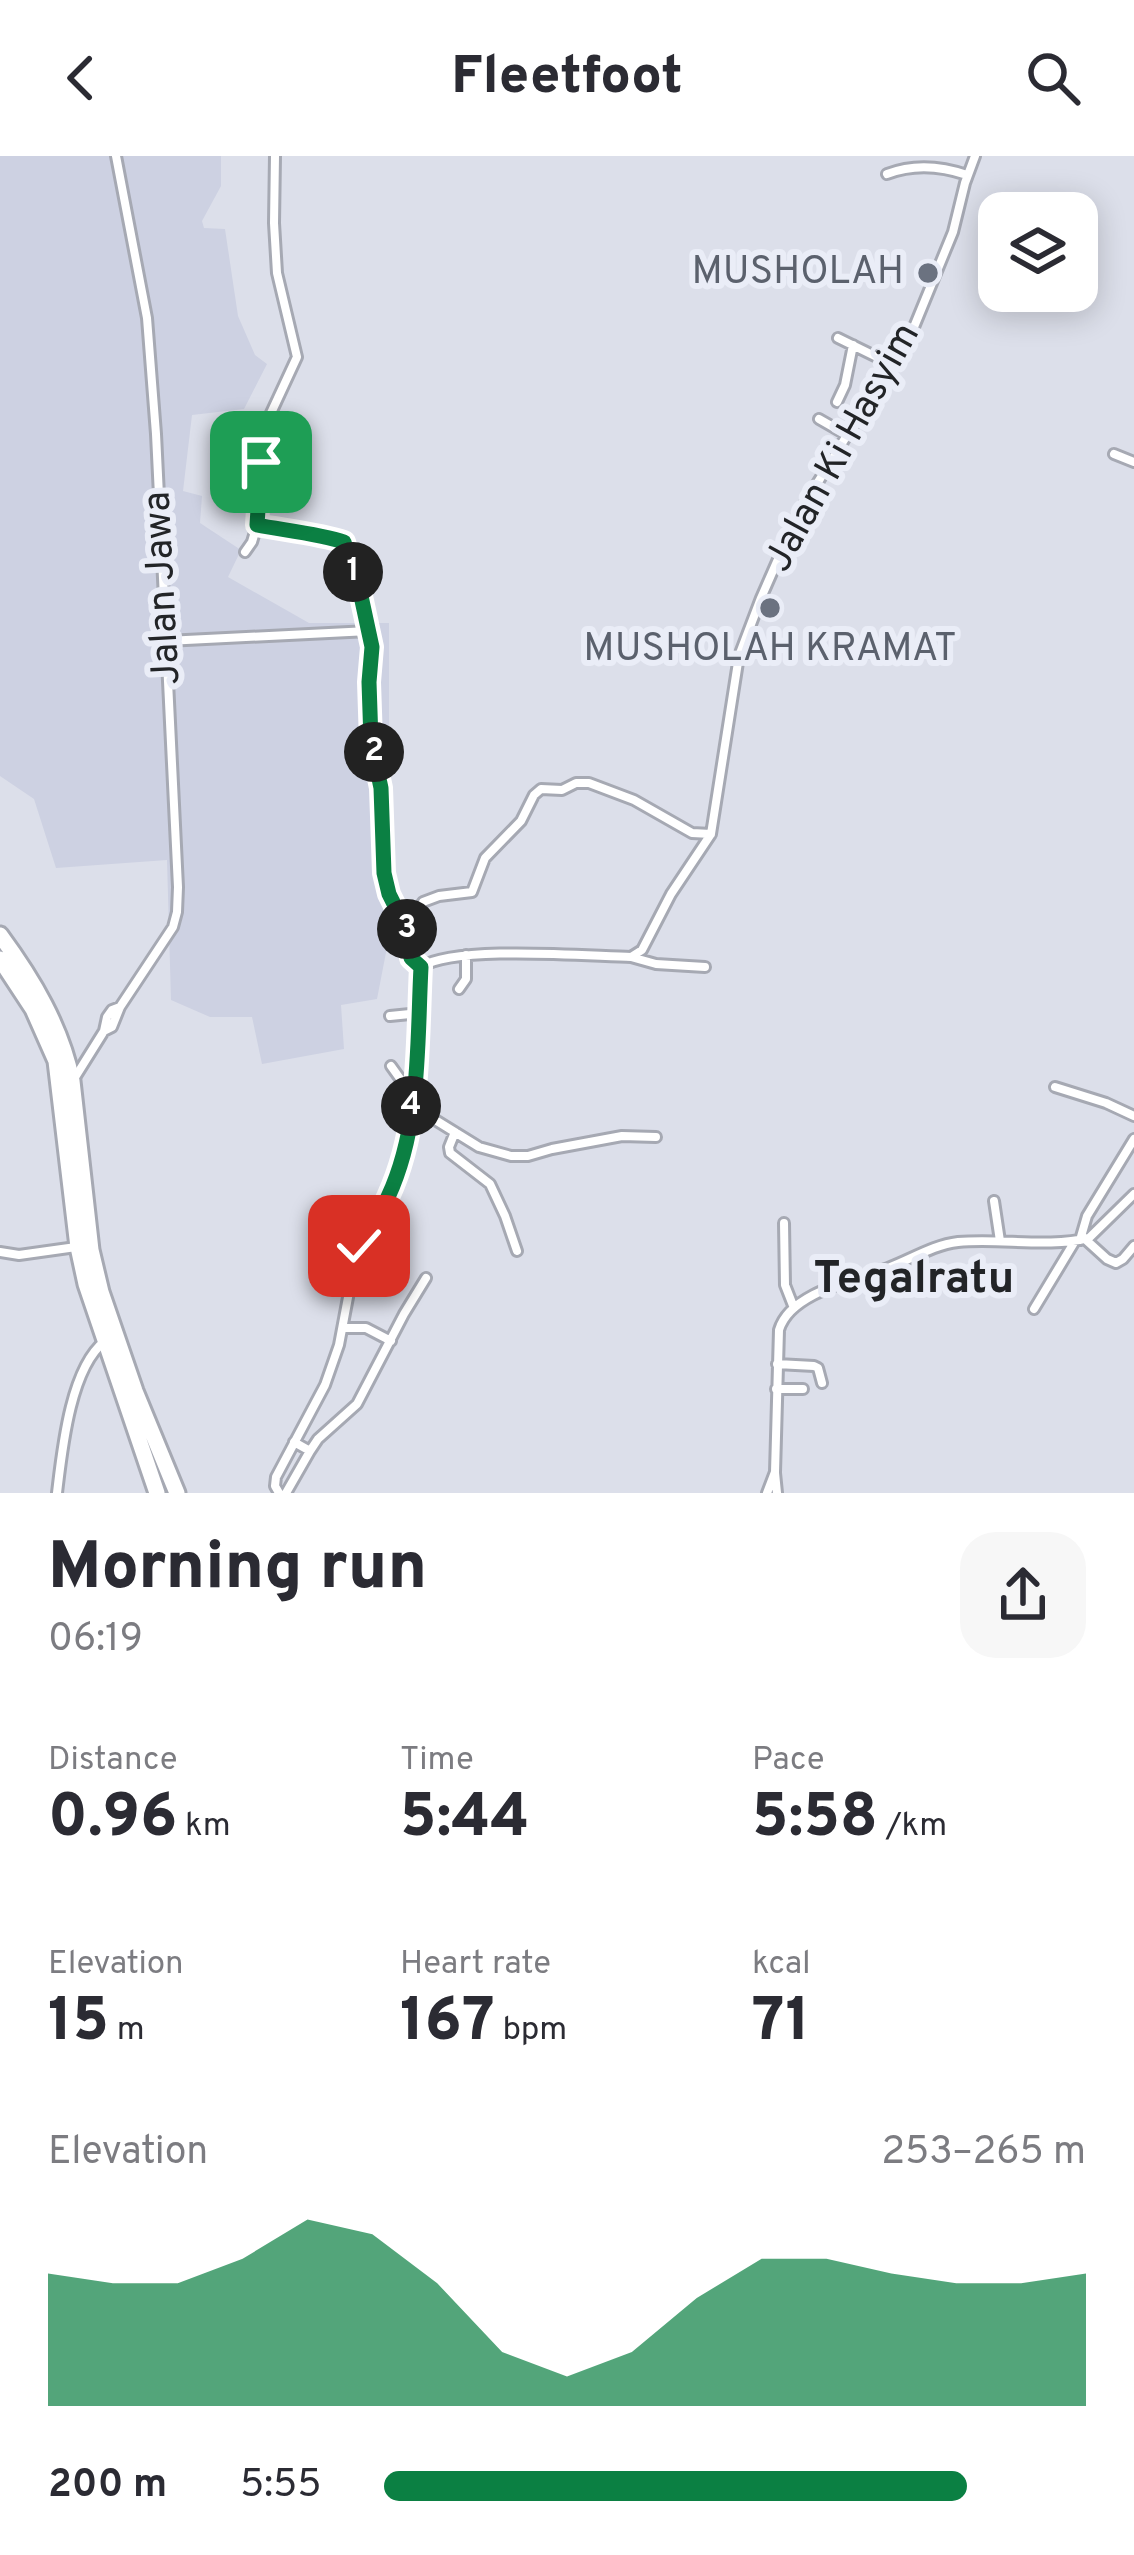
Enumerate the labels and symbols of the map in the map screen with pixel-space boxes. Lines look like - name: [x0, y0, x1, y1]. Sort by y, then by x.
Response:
- place label: MUSHOLAH: [691, 249, 904, 298]
- marker: MUSHOLAH: [915, 260, 941, 286]
- street label: Jalan Ki Hasyim: [755, 315, 933, 581]
- pin: [210, 411, 312, 513]
- street label: Jalan Jawa: [134, 490, 194, 686]
- pin: 1: [323, 542, 383, 602]
- marker: MUSHOLAH KRAMAT: [757, 595, 783, 621]
- place label: MUSHOLAH KRAMAT: [583, 626, 957, 675]
- pin: 2: [344, 722, 404, 782]
- pin: 3: [377, 899, 437, 959]
- pin: 4: [381, 1076, 441, 1136]
- pin: [308, 1195, 410, 1297]
- district label: Tegalratu: [814, 1252, 1014, 1309]

